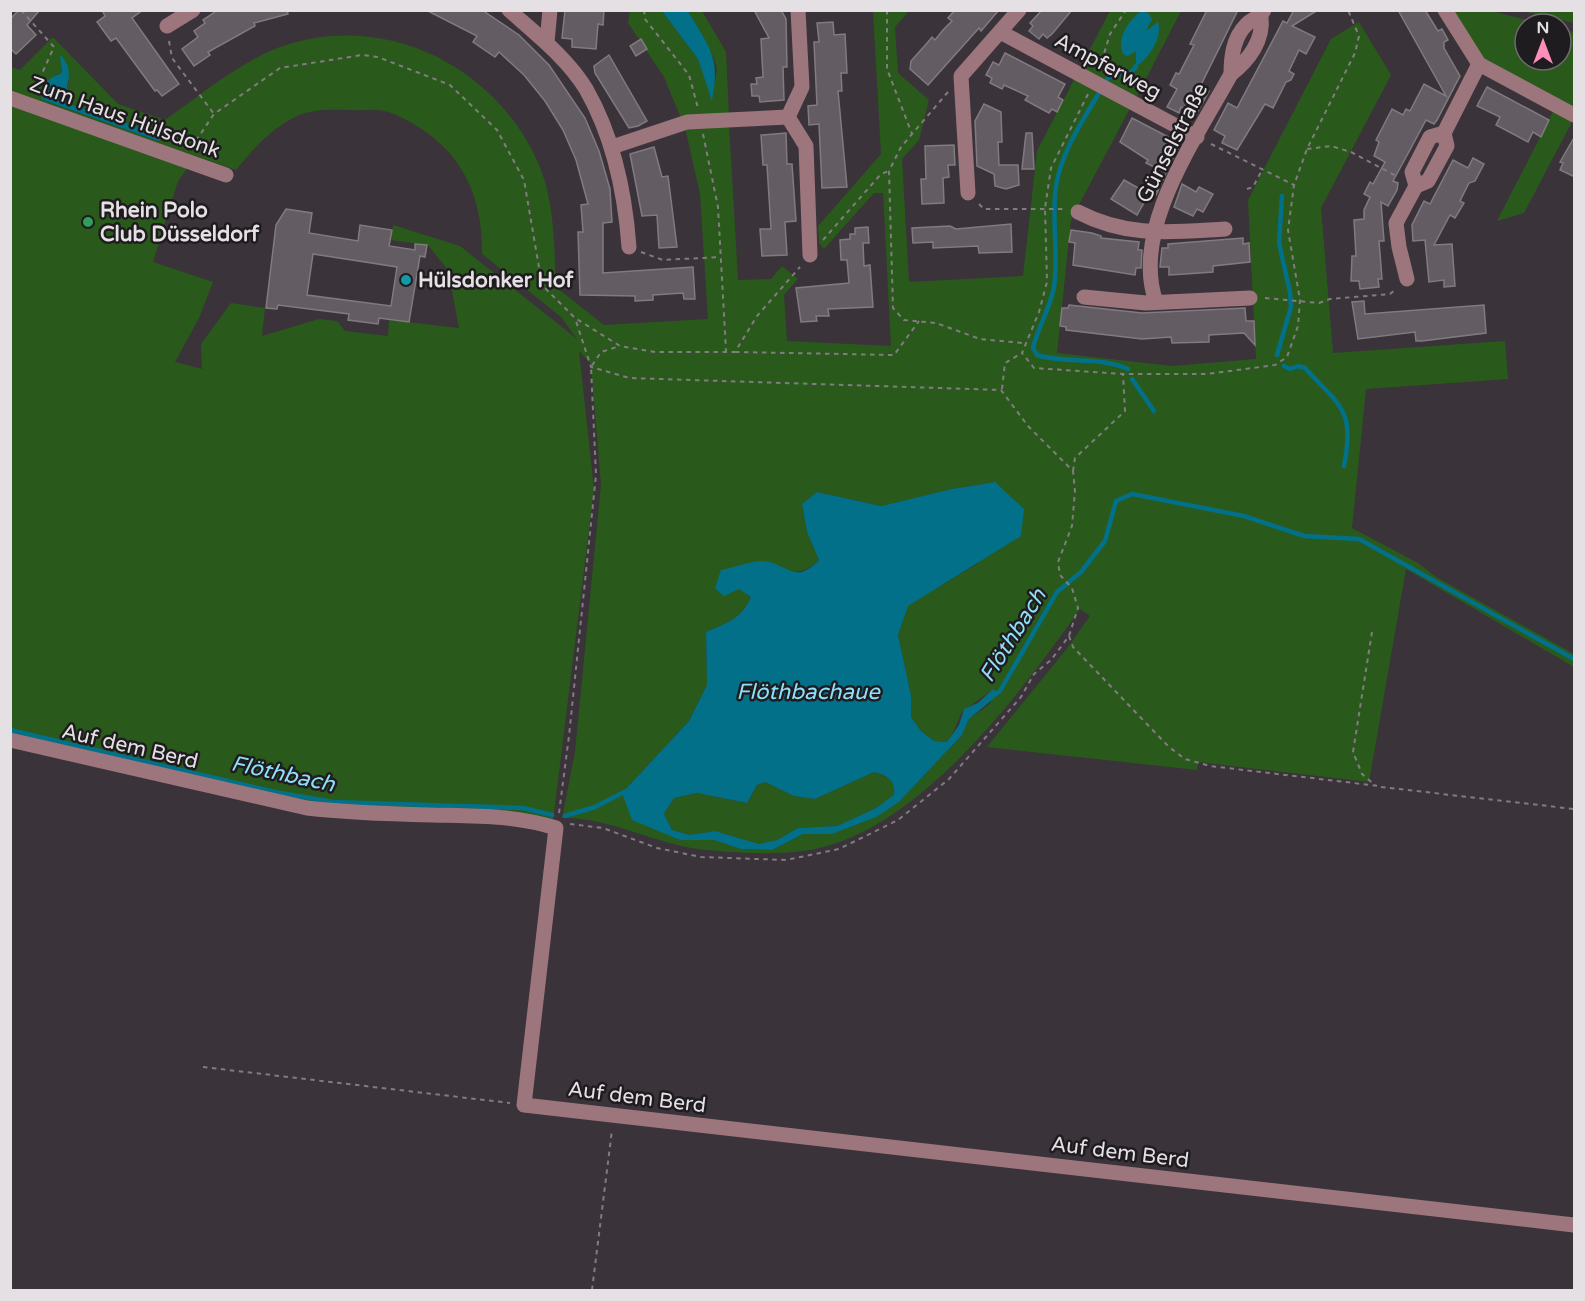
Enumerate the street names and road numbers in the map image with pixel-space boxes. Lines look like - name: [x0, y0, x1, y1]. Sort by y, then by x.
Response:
- street label: Ampferweg: [1050, 28, 1165, 105]
- street label: Zum Haus Hülsdonk: [26, 71, 223, 164]
- street label: Günselstraße: [1132, 79, 1213, 207]
- street label: Auf dem Berd: [59, 719, 200, 774]
- street label: Auf dem Berd: [567, 1077, 707, 1118]
- street label: Auf dem Berd: [1050, 1132, 1190, 1173]

